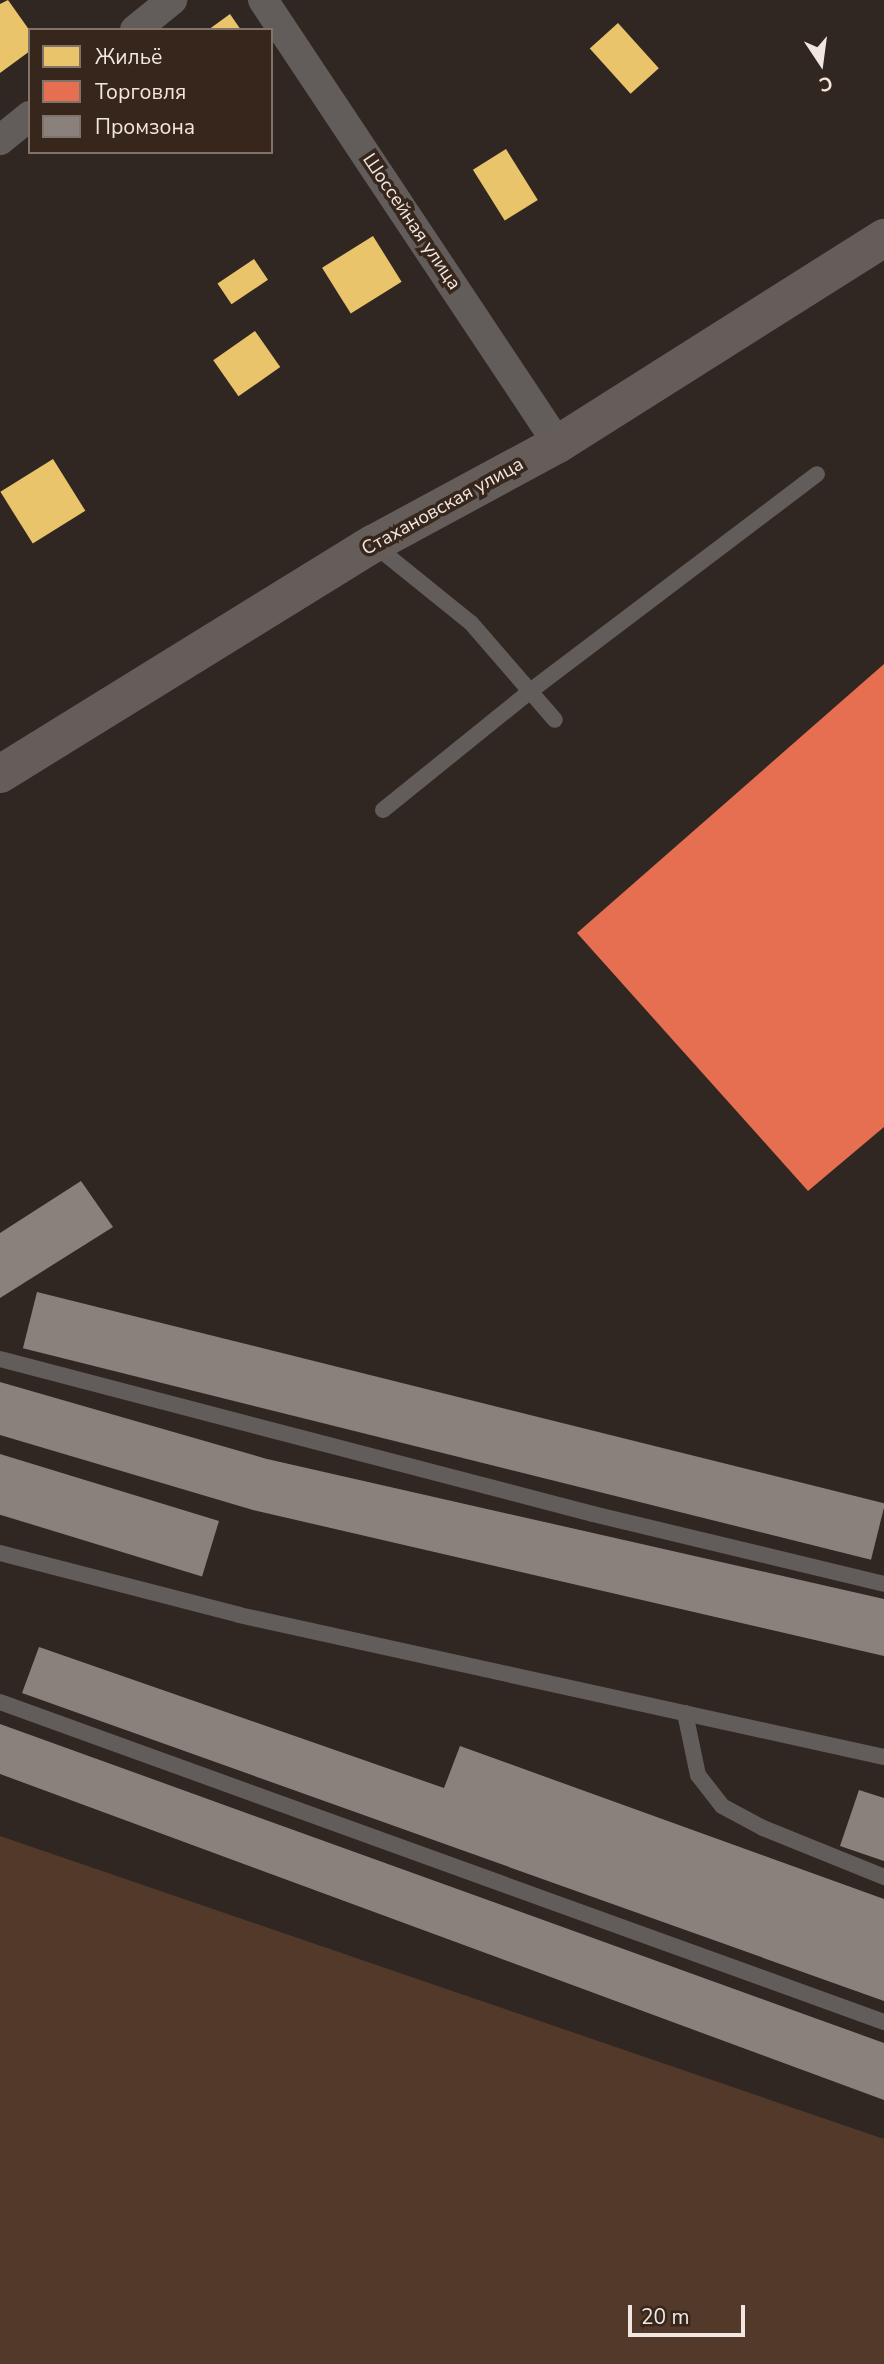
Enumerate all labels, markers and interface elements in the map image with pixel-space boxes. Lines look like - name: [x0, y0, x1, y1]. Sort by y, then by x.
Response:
- legend: [28, 28, 273, 154]
- north arrow: [786, 28, 856, 98]
- text: Жильё: [95, 43, 162, 71]
- text: С: [817, 69, 835, 98]
- text: Торговля: [95, 78, 186, 106]
- text: Промзона: [95, 113, 195, 141]
- street label: Шоссейная улица: [357, 149, 465, 295]
- street label: Стахановская улица: [358, 453, 528, 561]
- scale bar: [632, 2290, 749, 2334]
- text: 20 m: [641, 2303, 690, 2331]

